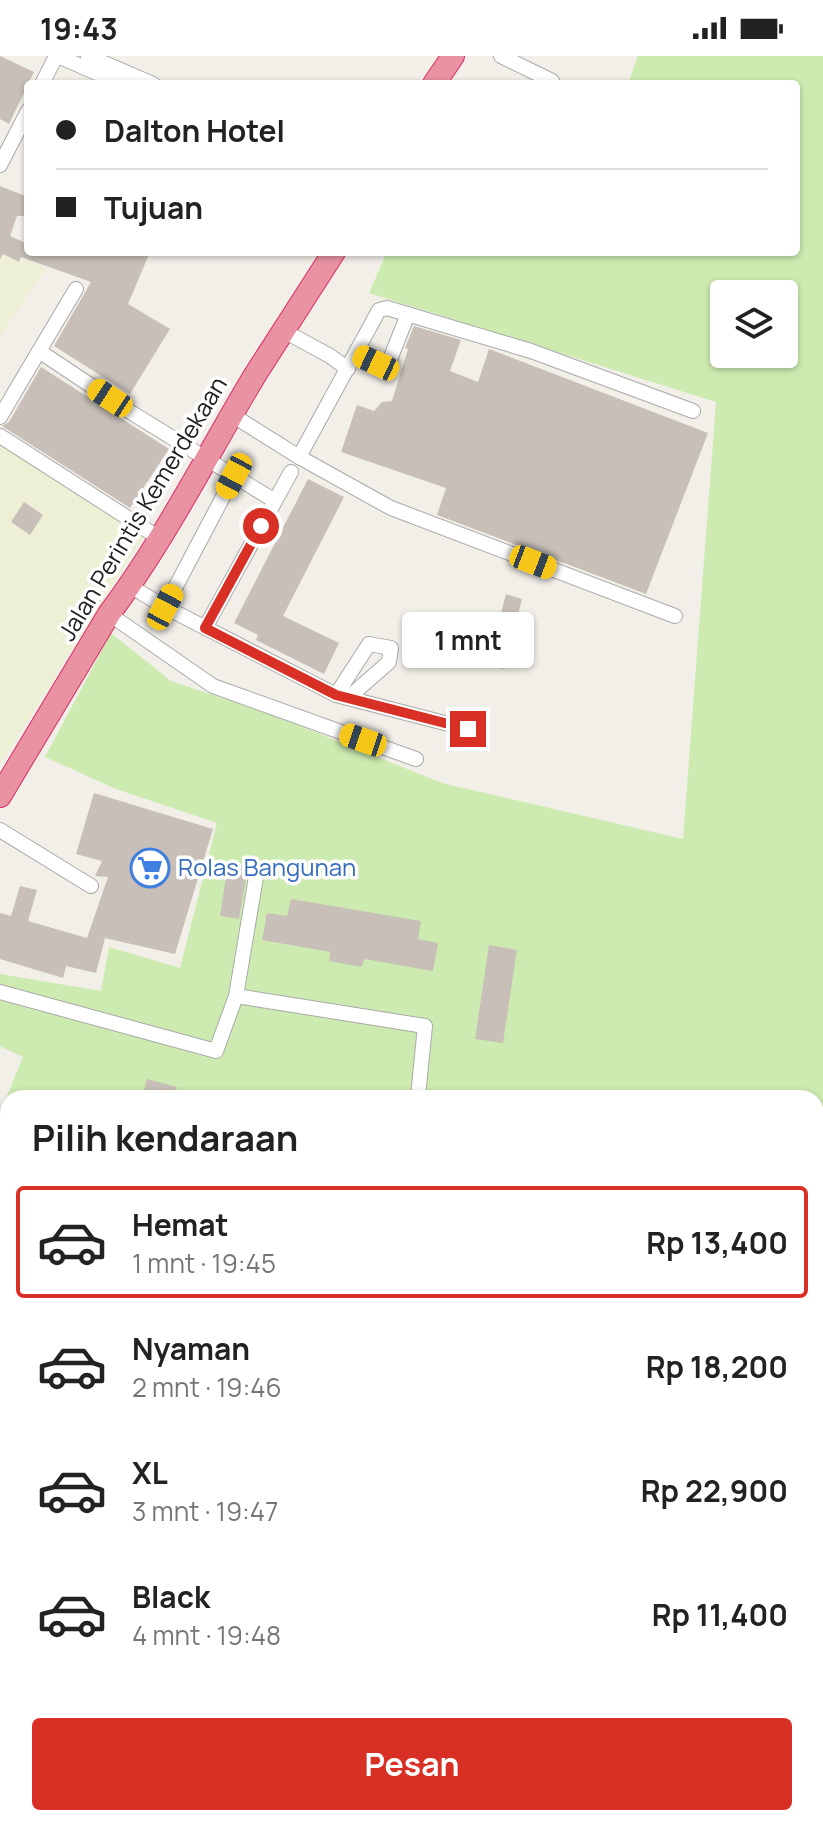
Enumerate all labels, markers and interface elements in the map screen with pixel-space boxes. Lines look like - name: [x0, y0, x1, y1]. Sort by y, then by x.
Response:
- text: 19:43: [40, 8, 118, 49]
- text: Dalton Hotel: [104, 110, 285, 151]
- text: Tujuan: [104, 187, 203, 228]
- map controls: [710, 280, 798, 368]
- button: layers: [710, 280, 798, 368]
- car: [349, 342, 403, 384]
- street label: Jalan Perintis Kemerdekaan: [50, 370, 234, 646]
- car: [83, 375, 137, 421]
- car: [212, 449, 256, 503]
- route start: [243, 508, 279, 544]
- car: [506, 542, 560, 582]
- car: [143, 580, 187, 634]
- callout: 1 mnt: [402, 613, 534, 669]
- text: 1 mnt: [434, 622, 502, 658]
- route end: [450, 711, 486, 747]
- car: [336, 721, 390, 759]
- supermarket icon: Rolas Bangunan: [129, 847, 171, 889]
- place label: Rolas Bangunan: [178, 850, 356, 883]
- text: Pilih kendaraan: [32, 1113, 298, 1162]
- text: Hemat: [132, 1204, 229, 1245]
- icon: car: [36, 1206, 108, 1278]
- text: Rp 13,400: [646, 1222, 788, 1263]
- text: 1 mnt · 19:45: [132, 1245, 276, 1281]
- text: Nyaman: [132, 1328, 250, 1369]
- icon: car: [36, 1330, 108, 1402]
- text: Rp 18,200: [646, 1346, 788, 1387]
- text: 2 mnt · 19:46: [132, 1369, 282, 1405]
- text: XL: [132, 1452, 168, 1493]
- icon: car: [36, 1454, 108, 1526]
- text: Rp 22,900: [641, 1470, 788, 1511]
- text: 3 mnt · 19:47: [132, 1493, 278, 1529]
- text: Black: [132, 1576, 210, 1617]
- icon: car: [36, 1578, 108, 1650]
- text: Rp 11,400: [652, 1594, 788, 1635]
- text: 4 mnt · 19:48: [132, 1617, 281, 1653]
- button: Pesan: [32, 1718, 792, 1810]

